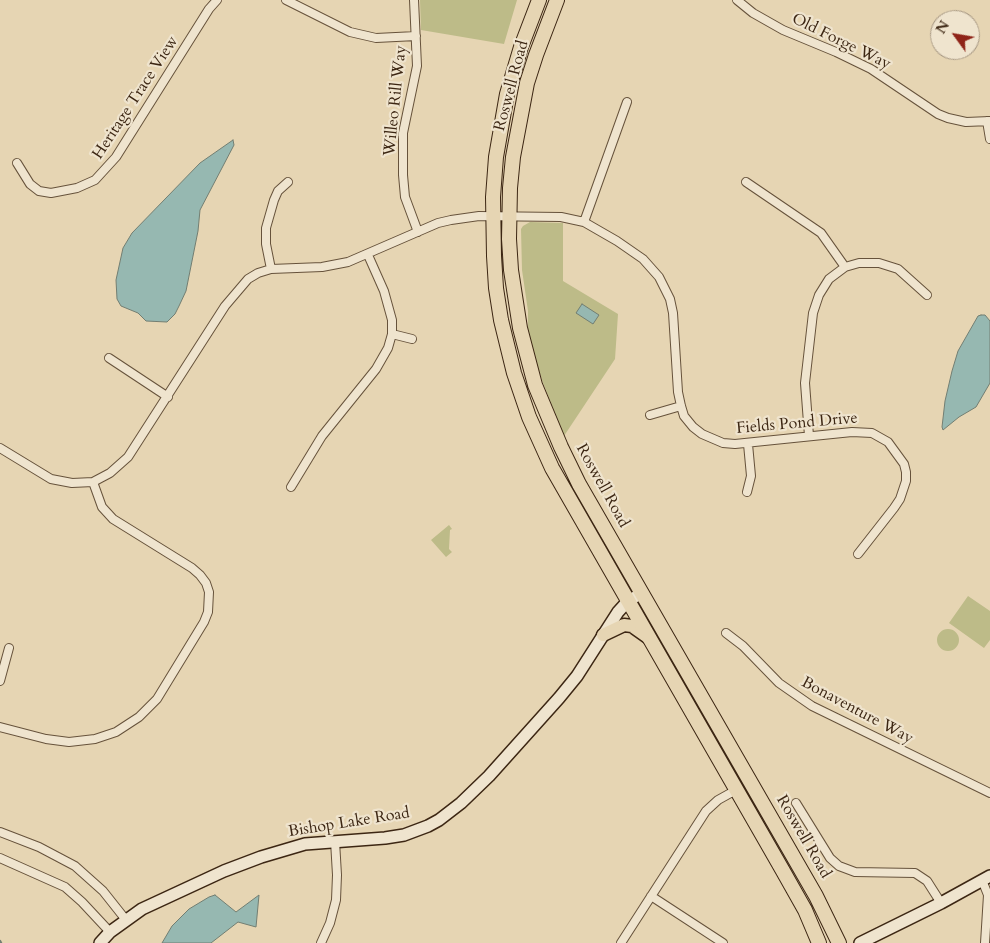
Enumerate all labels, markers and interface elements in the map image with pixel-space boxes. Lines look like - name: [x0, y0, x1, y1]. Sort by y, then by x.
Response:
- street label: Old Forge Way: [788, 10, 894, 74]
- north arrow: [930, 10, 980, 60]
- text: N: [931, 17, 954, 38]
- street label: Heritage Trace View: [89, 33, 183, 163]
- street label: Roswell Road: [491, 39, 533, 133]
- street label: Willeo Rill Way: [381, 45, 411, 157]
- street label: Fields Pond Drive: [735, 409, 859, 439]
- street label: Roswell Road: [571, 441, 633, 531]
- street label: Bonaventure Way: [798, 673, 916, 749]
- street label: Roswell Road: [771, 792, 835, 882]
- street label: Bishop Lake Road: [287, 804, 411, 842]

